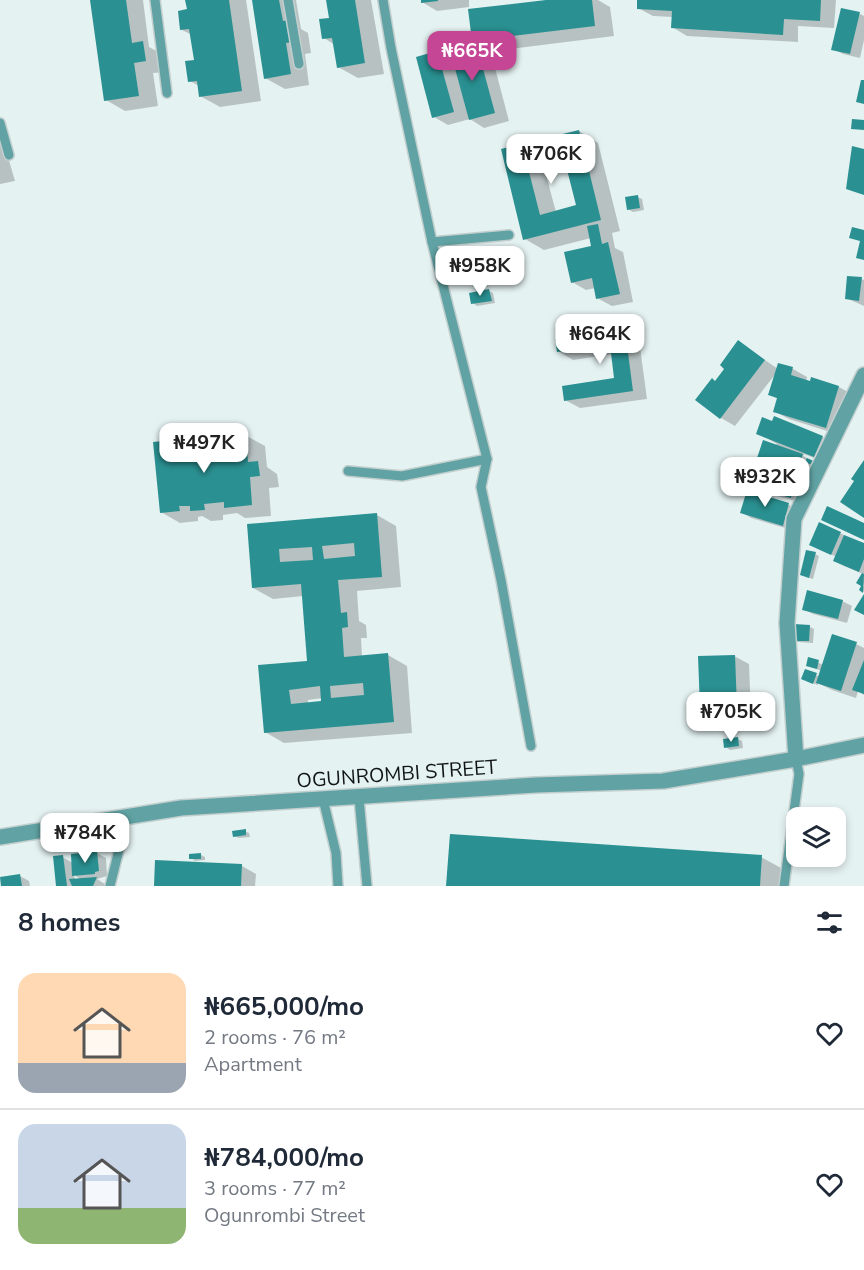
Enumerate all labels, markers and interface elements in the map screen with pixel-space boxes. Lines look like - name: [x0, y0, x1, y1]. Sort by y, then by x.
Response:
- pin: ₦665K: [430, 31, 514, 82]
- text: ₦665K: [441, 37, 503, 64]
- pin: ₦706K: [509, 134, 593, 185]
- text: ₦706K: [520, 140, 582, 167]
- pin: ₦958K: [438, 246, 522, 297]
- text: ₦958K: [449, 252, 511, 279]
- pin: ₦664K: [558, 314, 642, 365]
- text: ₦664K: [569, 320, 631, 347]
- pin: ₦497K: [162, 423, 246, 474]
- text: ₦497K: [173, 429, 235, 456]
- pin: ₦932K: [723, 457, 807, 508]
- text: ₦932K: [734, 463, 796, 490]
- pin: ₦705K: [689, 692, 773, 743]
- text: ₦705K: [700, 698, 762, 725]
- street label: OGUNROMBI STREET: [296, 754, 498, 794]
- map controls: [786, 807, 846, 867]
- button: layers: [786, 807, 846, 867]
- pin: ₦784K: [43, 813, 127, 864]
- text: ₦784K: [54, 819, 116, 846]
- text: 8 homes: [18, 905, 120, 940]
- icon: filters: [813, 906, 846, 939]
- text: ₦665,000/mo: [204, 989, 364, 1024]
- icon: home: [66, 997, 138, 1069]
- icon: heart: [813, 1017, 846, 1050]
- text: 2 rooms · 76 m²: [204, 1024, 346, 1051]
- text: Apartment: [204, 1051, 302, 1078]
- text: ₦784,000/mo: [204, 1140, 364, 1175]
- icon: home: [66, 1148, 138, 1220]
- icon: heart: [813, 1168, 846, 1201]
- text: 3 rooms · 77 m²: [204, 1175, 346, 1202]
- text: Ogunrombi Street: [204, 1202, 365, 1229]

